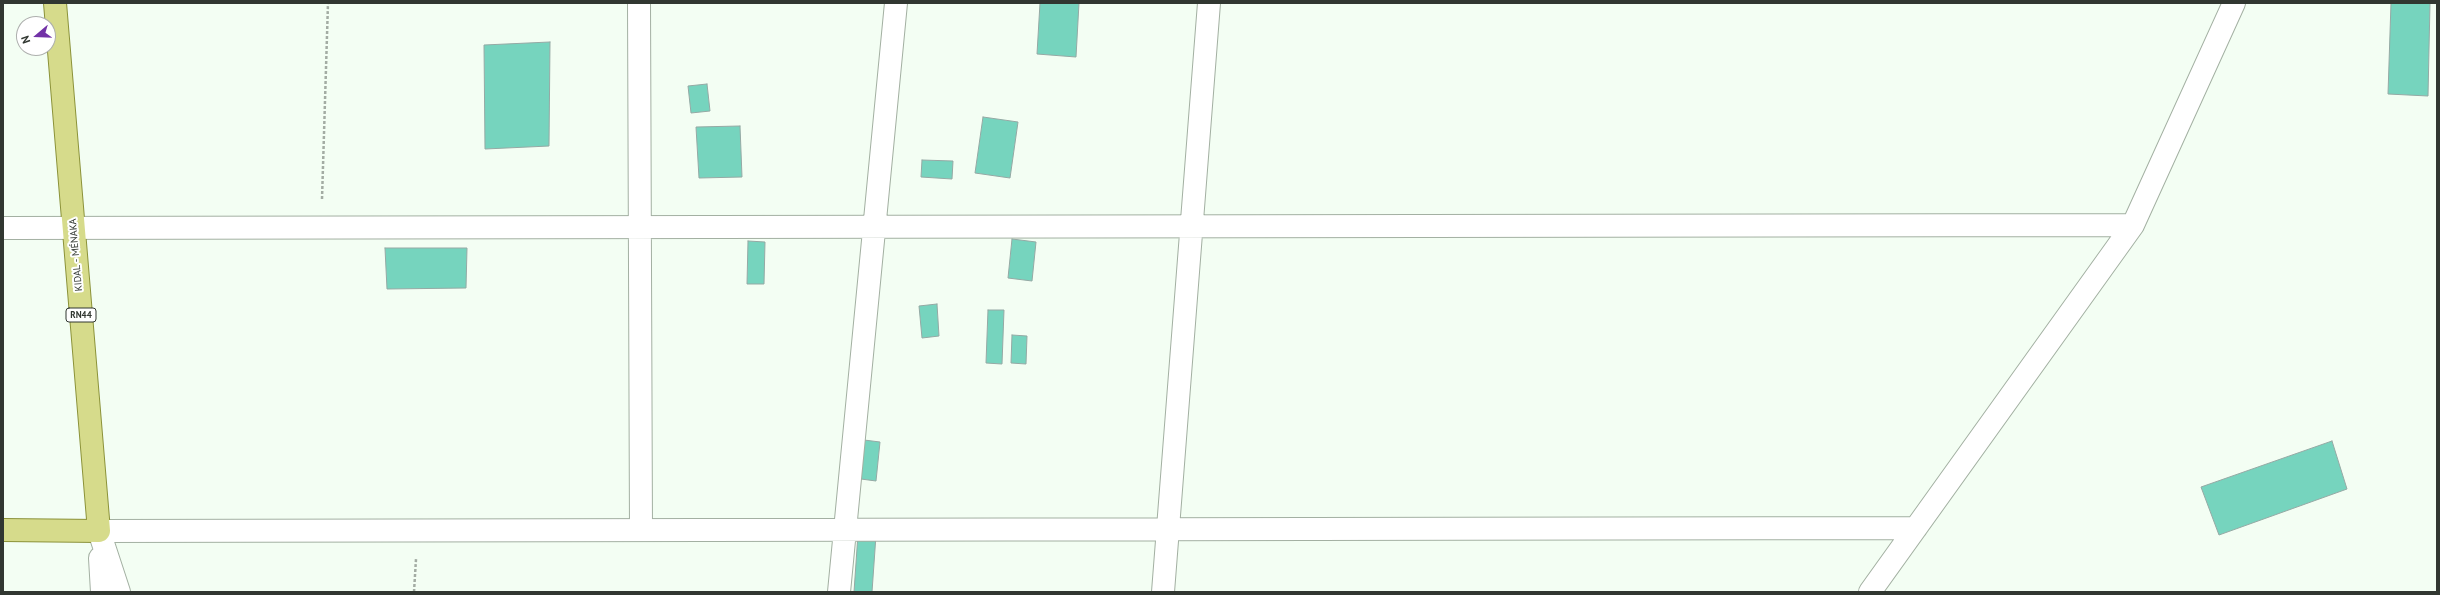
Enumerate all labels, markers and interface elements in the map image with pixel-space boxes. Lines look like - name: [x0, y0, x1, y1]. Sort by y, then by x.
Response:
- north arrow: [16, 16, 56, 56]
- text: N: [18, 34, 33, 45]
- street label: KIDAL - MÉNAKA: [67, 218, 85, 292]
- road number: RN44: [66, 308, 96, 322]

